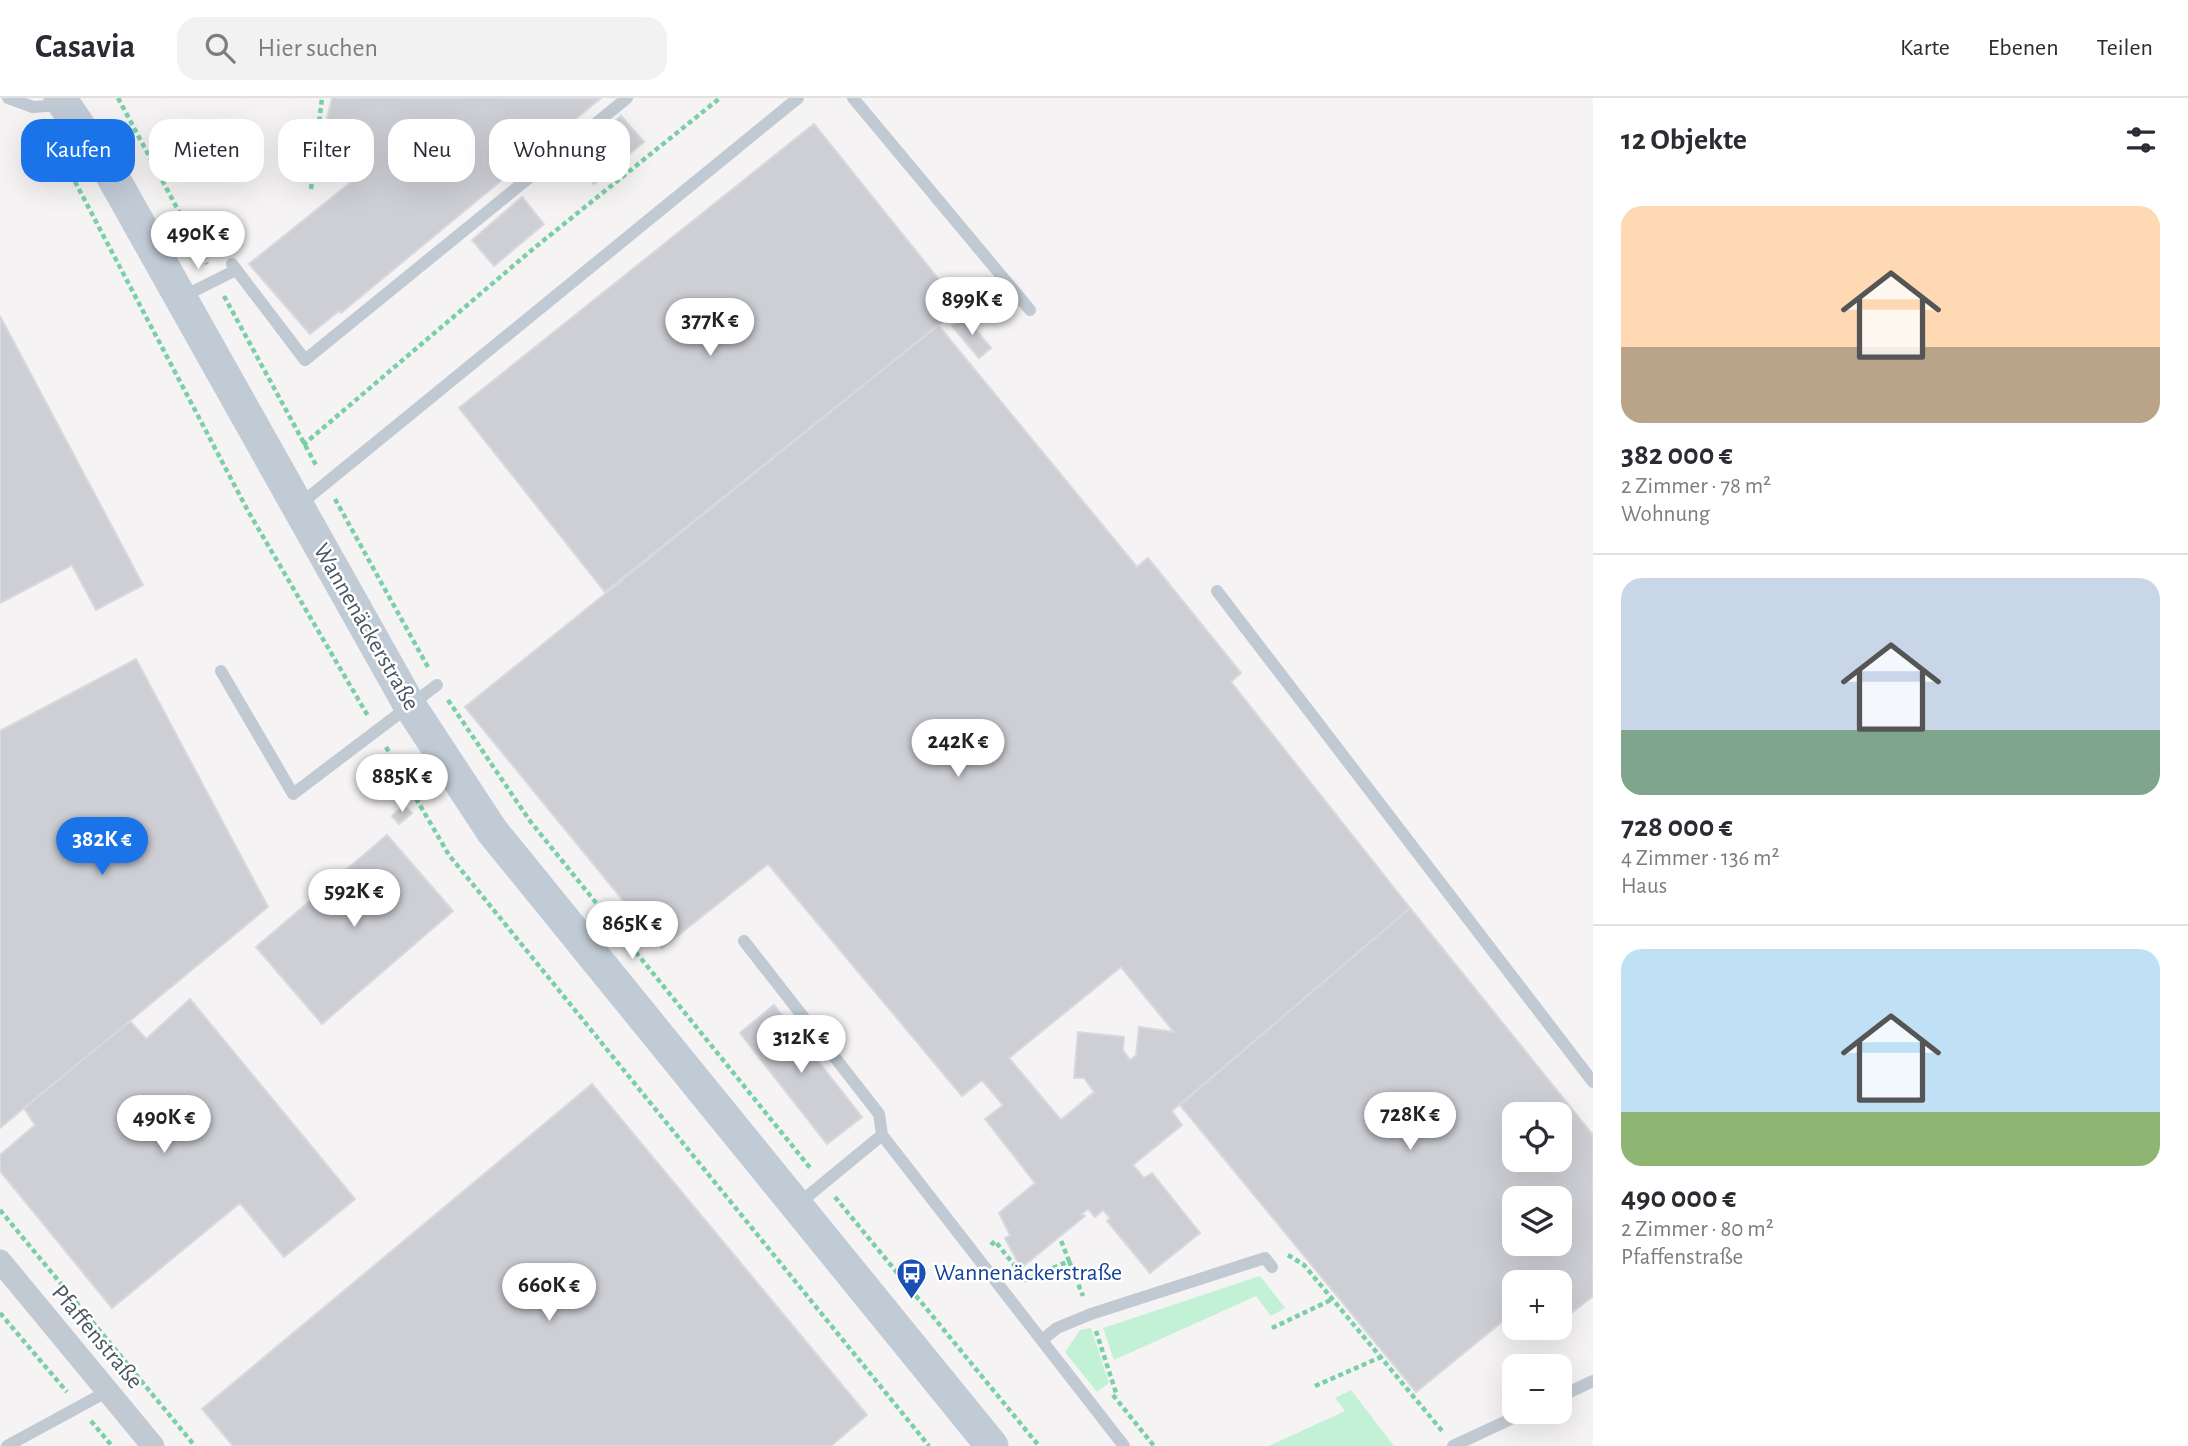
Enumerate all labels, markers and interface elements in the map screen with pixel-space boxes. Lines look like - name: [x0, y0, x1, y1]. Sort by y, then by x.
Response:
- search box: [177, 17, 667, 80]
- icon: search: [201, 29, 239, 67]
- text: Casavia: [35, 31, 135, 64]
- text: Hier suchen: [257, 35, 378, 61]
- text: Karte: [1900, 36, 1950, 60]
- text: Ebenen: [1988, 36, 2059, 60]
- text: Teilen: [2097, 36, 2153, 60]
- chip: Kaufen: [21, 119, 135, 182]
- chip: Mieten: [149, 119, 264, 182]
- chip: Filter: [278, 119, 374, 182]
- chip: Neu: [388, 119, 475, 182]
- chip: Wohnung: [489, 119, 630, 182]
- icon: filters: [2122, 121, 2160, 159]
- text: 12 Objekte: [1621, 125, 1747, 155]
- pin: 490K €: [141, 212, 255, 271]
- text: 490K €: [167, 222, 229, 245]
- icon: home: [1828, 252, 1954, 378]
- pin: 899K €: [915, 278, 1029, 337]
- text: 899K €: [941, 288, 1003, 311]
- pin: 377K €: [653, 299, 767, 358]
- text: 377K €: [681, 309, 739, 332]
- text: 382 000 €: [1621, 440, 1733, 470]
- text: 2 Zimmer · 78 m²: [1621, 475, 1771, 498]
- text: Wohnung: [1621, 503, 1710, 526]
- street label: Wannenäckerstraße: [309, 540, 423, 714]
- icon: home: [1828, 624, 1954, 750]
- pin: 242K €: [901, 720, 1015, 779]
- text: 242K €: [928, 730, 988, 753]
- pin: 885K €: [345, 754, 459, 814]
- text: 885K €: [372, 765, 432, 788]
- text: 728 000 €: [1621, 812, 1733, 842]
- pin: 382K €: [45, 818, 159, 877]
- text: 382K €: [72, 828, 132, 851]
- text: 4 Zimmer · 136 m²: [1621, 847, 1779, 870]
- pin: 592K €: [297, 870, 411, 929]
- text: Haus: [1621, 875, 1667, 898]
- text: 592K €: [324, 880, 384, 903]
- pin: 865K €: [575, 902, 689, 961]
- text: 865K €: [602, 912, 662, 935]
- icon: home: [1828, 995, 1954, 1121]
- pin: 312K €: [744, 1016, 858, 1075]
- text: 312K €: [773, 1026, 829, 1049]
- pin: 728K €: [1353, 1093, 1467, 1152]
- pin: 490K €: [107, 1096, 221, 1155]
- map controls: [1502, 1102, 1572, 1424]
- button: locate: [1502, 1102, 1572, 1172]
- text: 728K €: [1380, 1103, 1440, 1126]
- text: 490K €: [133, 1106, 195, 1129]
- text: 490 000 €: [1621, 1183, 1736, 1213]
- button: layers: [1502, 1186, 1572, 1256]
- text: 2 Zimmer · 80 m²: [1621, 1218, 1774, 1241]
- text: Pfaffenstraße: [1621, 1246, 1743, 1269]
- bus stop icon: Wannenäckerstraße: [894, 1256, 928, 1300]
- place label: Wannenäckerstraße: [934, 1261, 1122, 1285]
- pin: 660K €: [492, 1264, 606, 1323]
- button: +: [1502, 1270, 1572, 1340]
- text: 660K €: [518, 1274, 580, 1297]
- street label: Pfaffenstraße: [47, 1280, 147, 1394]
- button: −: [1502, 1354, 1572, 1424]

